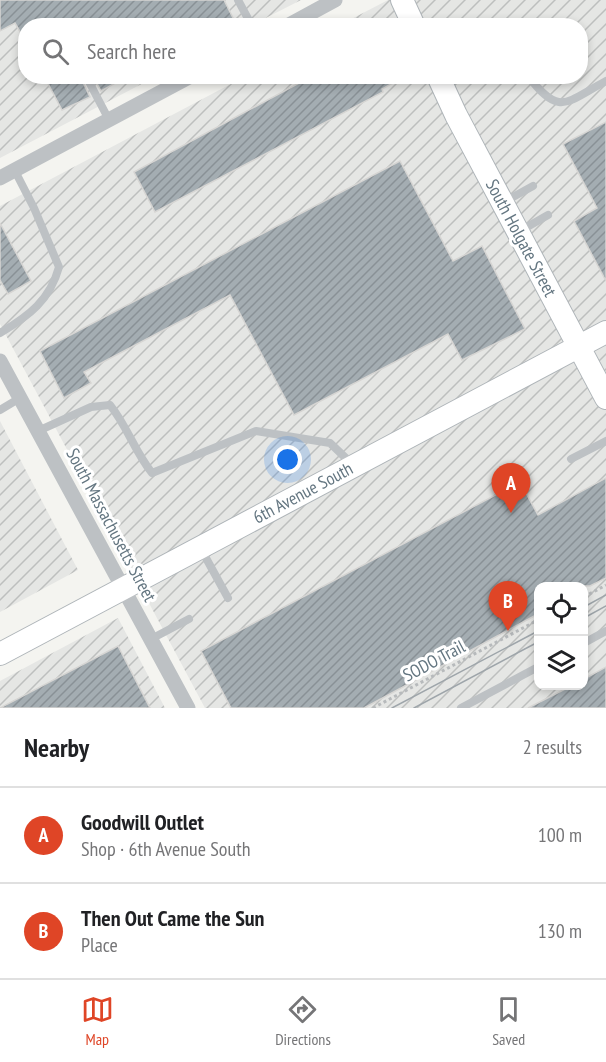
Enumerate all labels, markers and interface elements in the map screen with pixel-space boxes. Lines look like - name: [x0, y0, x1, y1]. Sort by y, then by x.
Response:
- search box: [18, 18, 588, 84]
- icon: search: [39, 35, 72, 68]
- text: Search here: [87, 37, 176, 65]
- street label: South Holgate Street: [481, 175, 562, 301]
- street label: South Massachusetts Street: [61, 444, 162, 606]
- your location: [273, 445, 302, 474]
- street label: 6th Avenue South: [249, 457, 357, 528]
- pin: A: [492, 464, 530, 513]
- pin: B: [488, 582, 528, 631]
- map controls: [534, 582, 588, 690]
- button: locate: [534, 582, 588, 636]
- street label: SODO Trail: [399, 634, 469, 686]
- button: layers: [534, 636, 588, 690]
- text: Nearby: [24, 731, 89, 764]
- text: 2 results: [523, 734, 582, 760]
- text: Goodwill Outlet: [81, 808, 204, 836]
- text: A: [38, 822, 49, 848]
- text: 100 m: [538, 822, 582, 848]
- text: Shop · 6th Avenue South: [81, 836, 250, 862]
- text: Then Out Came the Sun: [81, 904, 265, 932]
- text: B: [39, 918, 48, 944]
- text: 130 m: [538, 918, 582, 944]
- text: Place: [81, 932, 118, 958]
- tab: Map: [81, 993, 114, 1049]
- tab: Directions: [275, 993, 331, 1049]
- tab: Saved: [492, 993, 525, 1049]

